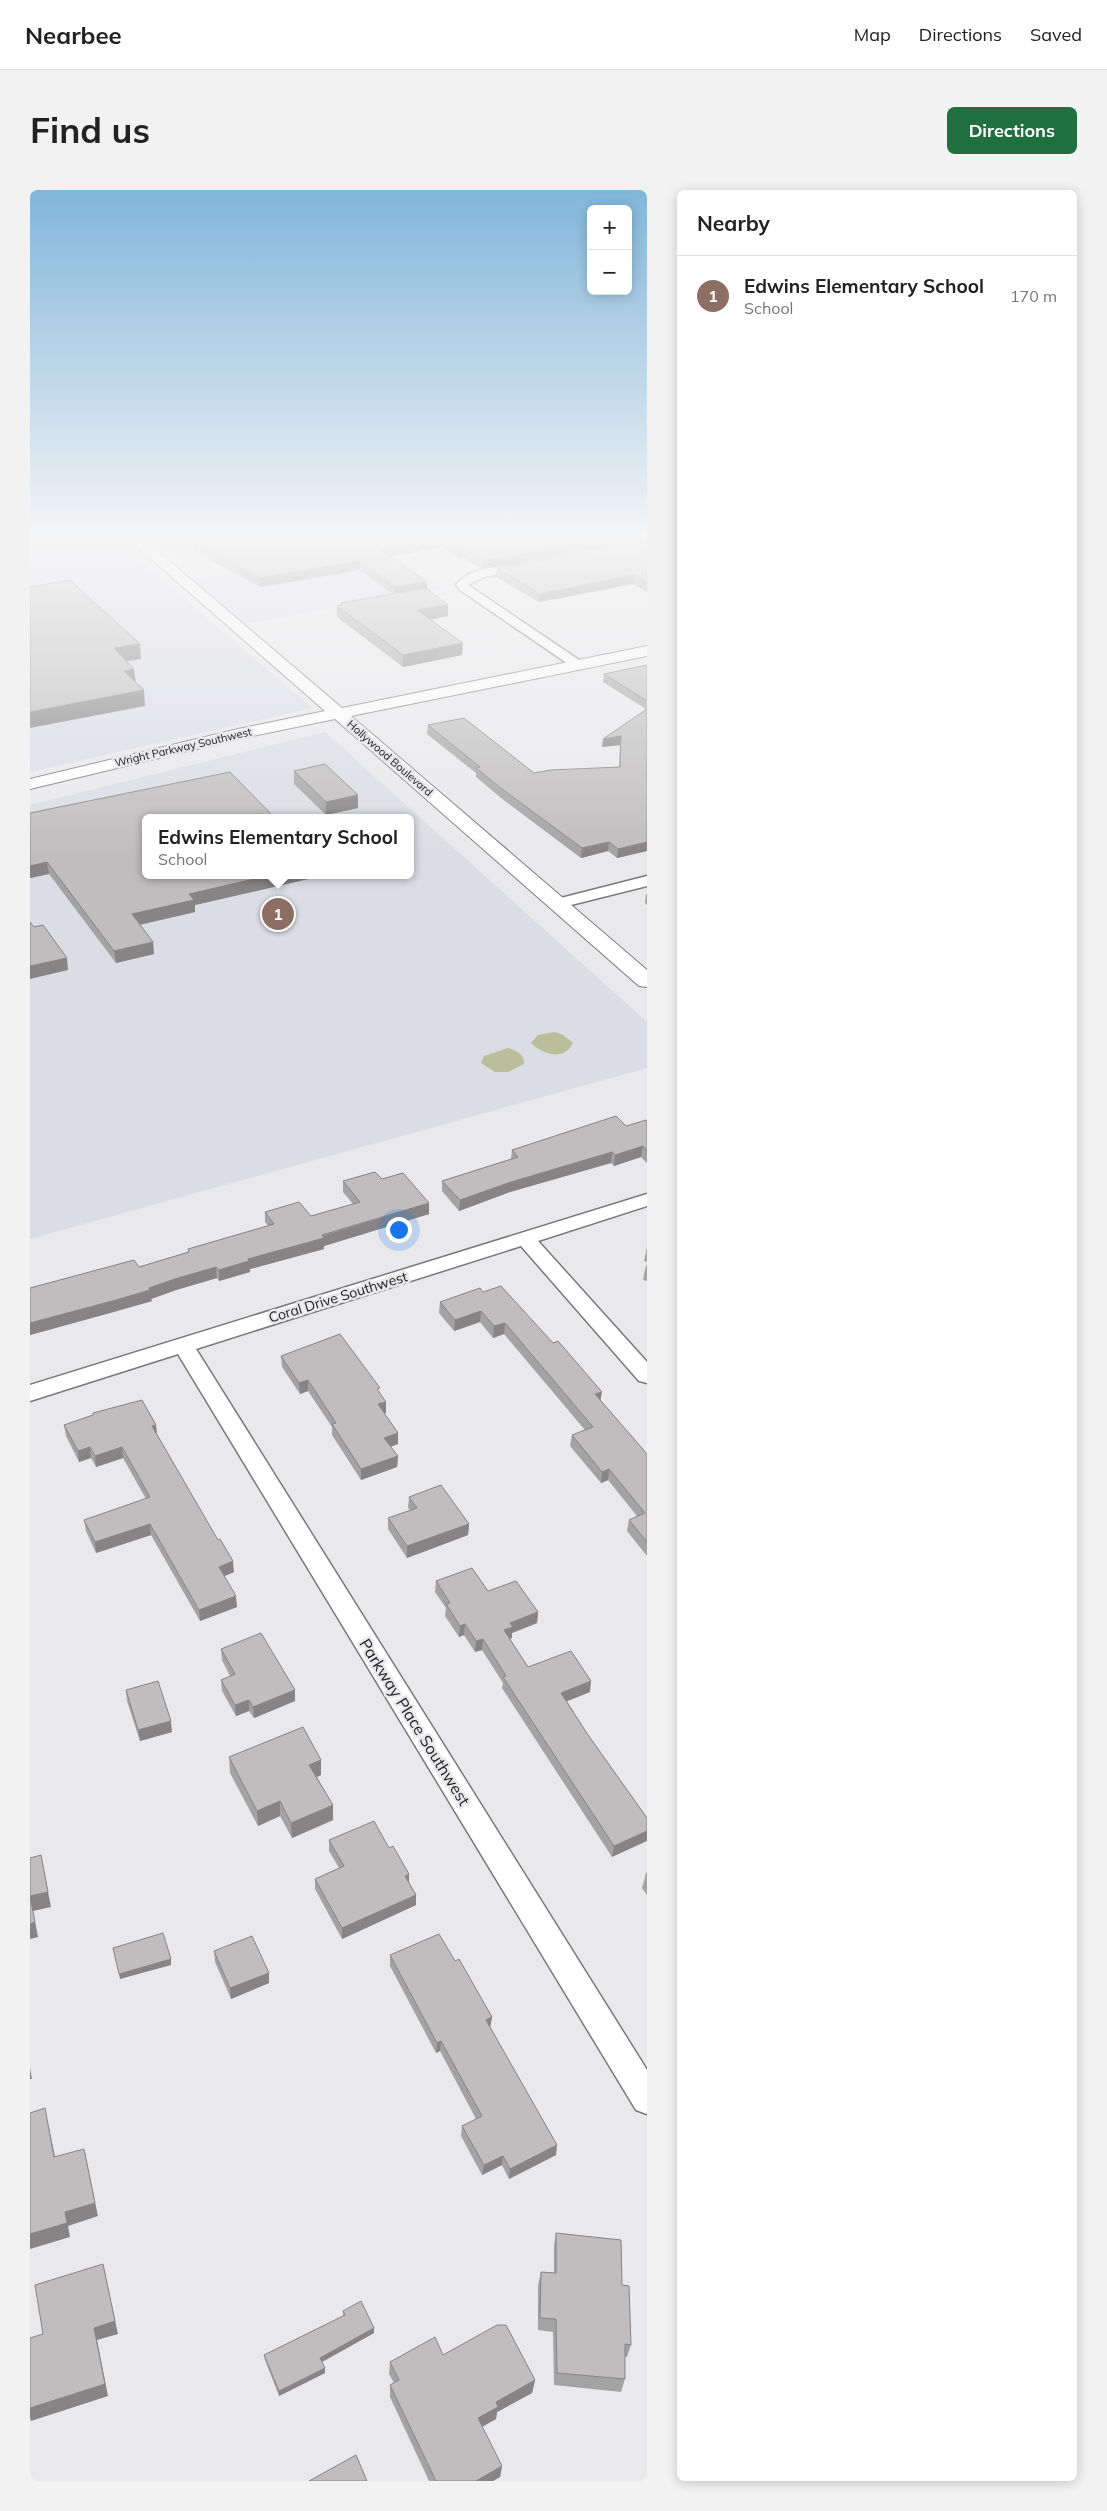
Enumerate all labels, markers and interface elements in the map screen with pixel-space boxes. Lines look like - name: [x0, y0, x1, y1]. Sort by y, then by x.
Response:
- text: Nearbee: [25, 20, 122, 50]
- text: Map: [854, 23, 891, 46]
- text: Directions: [919, 23, 1002, 46]
- text: Saved: [1030, 23, 1082, 46]
- button: Directions: [947, 107, 1077, 154]
- text: Find us: [30, 108, 150, 152]
- map controls: [587, 205, 632, 295]
- button: +: [587, 205, 632, 250]
- text: Nearby: [697, 210, 770, 236]
- button: −: [587, 250, 632, 295]
- text: Edwins Elementary School: [744, 274, 984, 298]
- text: 1: [708, 286, 718, 306]
- text: 170 m: [1010, 286, 1057, 306]
- text: School: [744, 298, 793, 318]
- street label: Hollywood Boulevard: [344, 717, 436, 799]
- street label: Wright Parkway Southwest: [113, 724, 253, 770]
- popup: [142, 814, 414, 879]
- text: Edwins Elementary School: [158, 825, 398, 849]
- text: School: [158, 849, 207, 869]
- pin: 1: [262, 895, 294, 933]
- your location: [386, 1217, 412, 1243]
- street label: Coral Drive Southwest: [266, 1267, 410, 1327]
- street label: Parkway Place Southwest: [355, 1635, 475, 1809]

